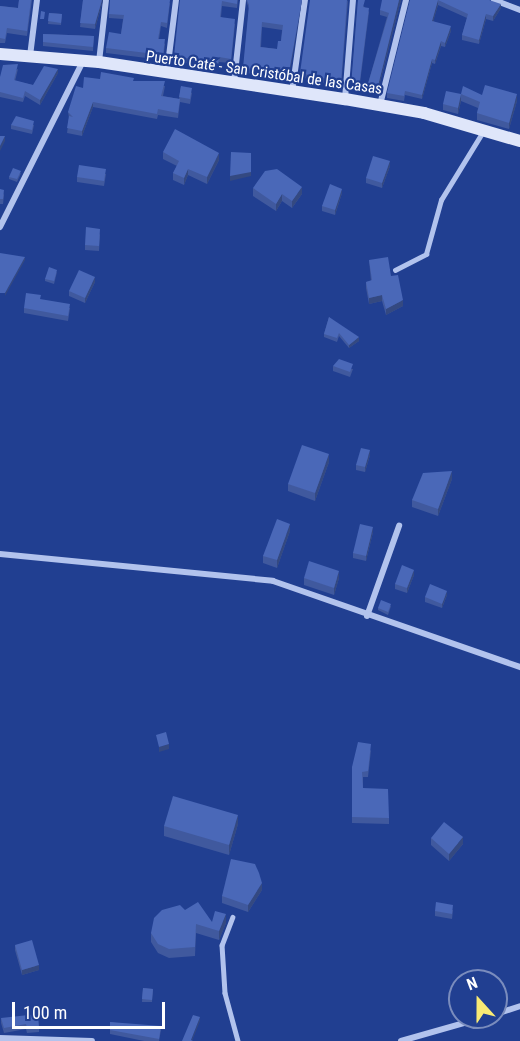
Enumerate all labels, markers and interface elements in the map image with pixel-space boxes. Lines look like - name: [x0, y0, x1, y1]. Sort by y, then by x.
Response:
- street label: Puerto Caté - San Cristóbal de las Casas: [145, 48, 383, 98]
- north arrow: [448, 969, 508, 1029]
- text: N: [464, 973, 480, 994]
- scale bar: [15, 990, 168, 1028]
- text: 100 m: [23, 1002, 67, 1023]

